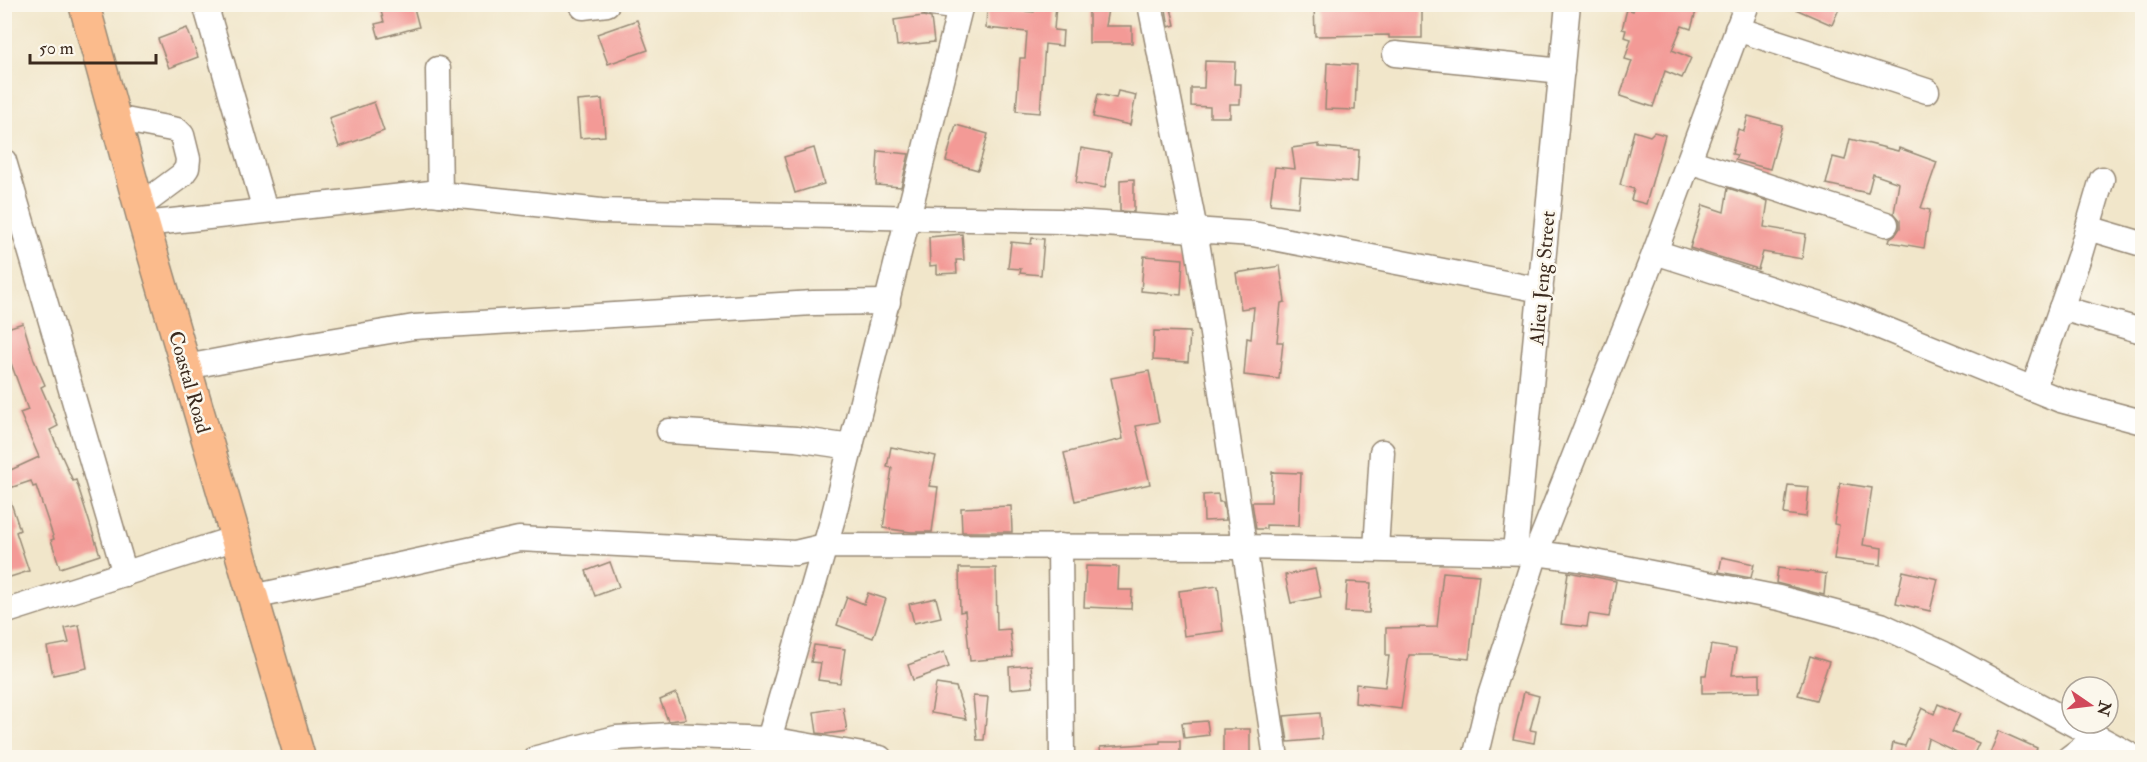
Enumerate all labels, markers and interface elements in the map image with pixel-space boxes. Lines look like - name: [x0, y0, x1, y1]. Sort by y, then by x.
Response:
- scale bar: [30, 27, 156, 65]
- text: 50 m: [39, 37, 74, 60]
- street label: Alieu Jeng Street: [1524, 209, 1561, 347]
- street label: Coastal Road: [163, 328, 216, 436]
- north arrow: [2060, 675, 2120, 735]
- text: N: [2092, 698, 2115, 718]

